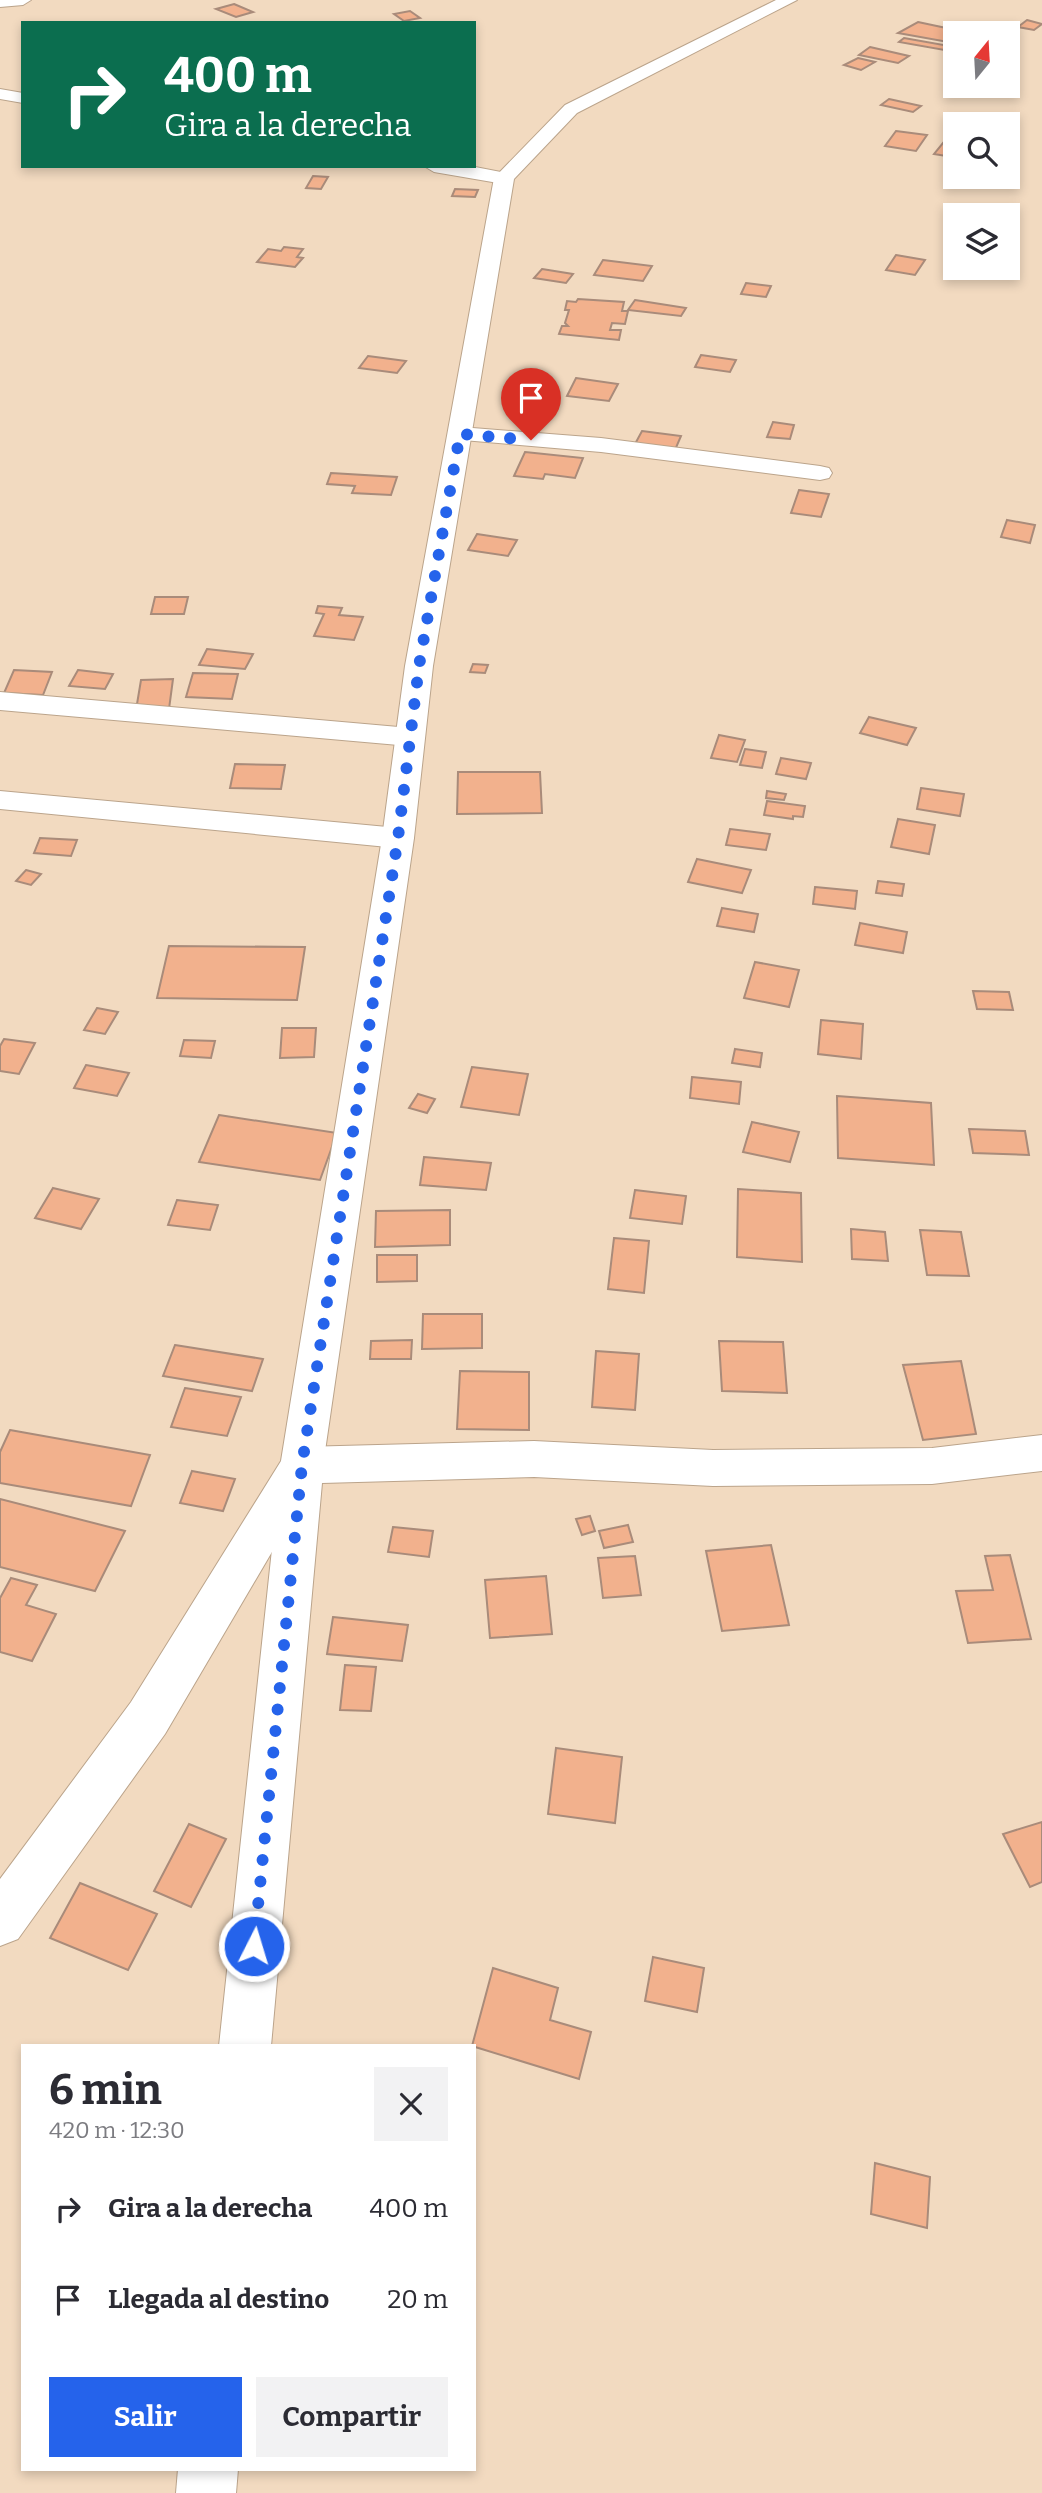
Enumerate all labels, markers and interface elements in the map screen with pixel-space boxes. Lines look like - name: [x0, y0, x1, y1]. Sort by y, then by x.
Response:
- north arrow: [943, 21, 1020, 98]
- map controls: [943, 21, 1020, 280]
- text: 400 m: [164, 46, 312, 105]
- icon: right: [49, 49, 140, 140]
- text: Gira a la derecha: [164, 106, 411, 144]
- button: search: [943, 112, 1020, 189]
- button: layers: [943, 203, 1020, 280]
- pin: [501, 368, 561, 440]
- icon: arrive: [512, 379, 550, 417]
- position arrow: [217, 1909, 291, 1983]
- text: 6 min: [49, 2065, 162, 2115]
- button: close: [374, 2067, 448, 2141]
- text: 420 m · 12:30: [49, 2116, 185, 2144]
- icon: right: [49, 2190, 87, 2228]
- text: Gira a la derecha: [108, 2193, 312, 2224]
- text: 400 m: [369, 2193, 448, 2224]
- icon: arrive: [49, 2281, 87, 2319]
- text: Llegada al destino: [108, 2284, 329, 2315]
- text: 20 m: [387, 2284, 448, 2315]
- button: Salir: [49, 2377, 242, 2457]
- button: Compartir: [256, 2377, 448, 2457]

